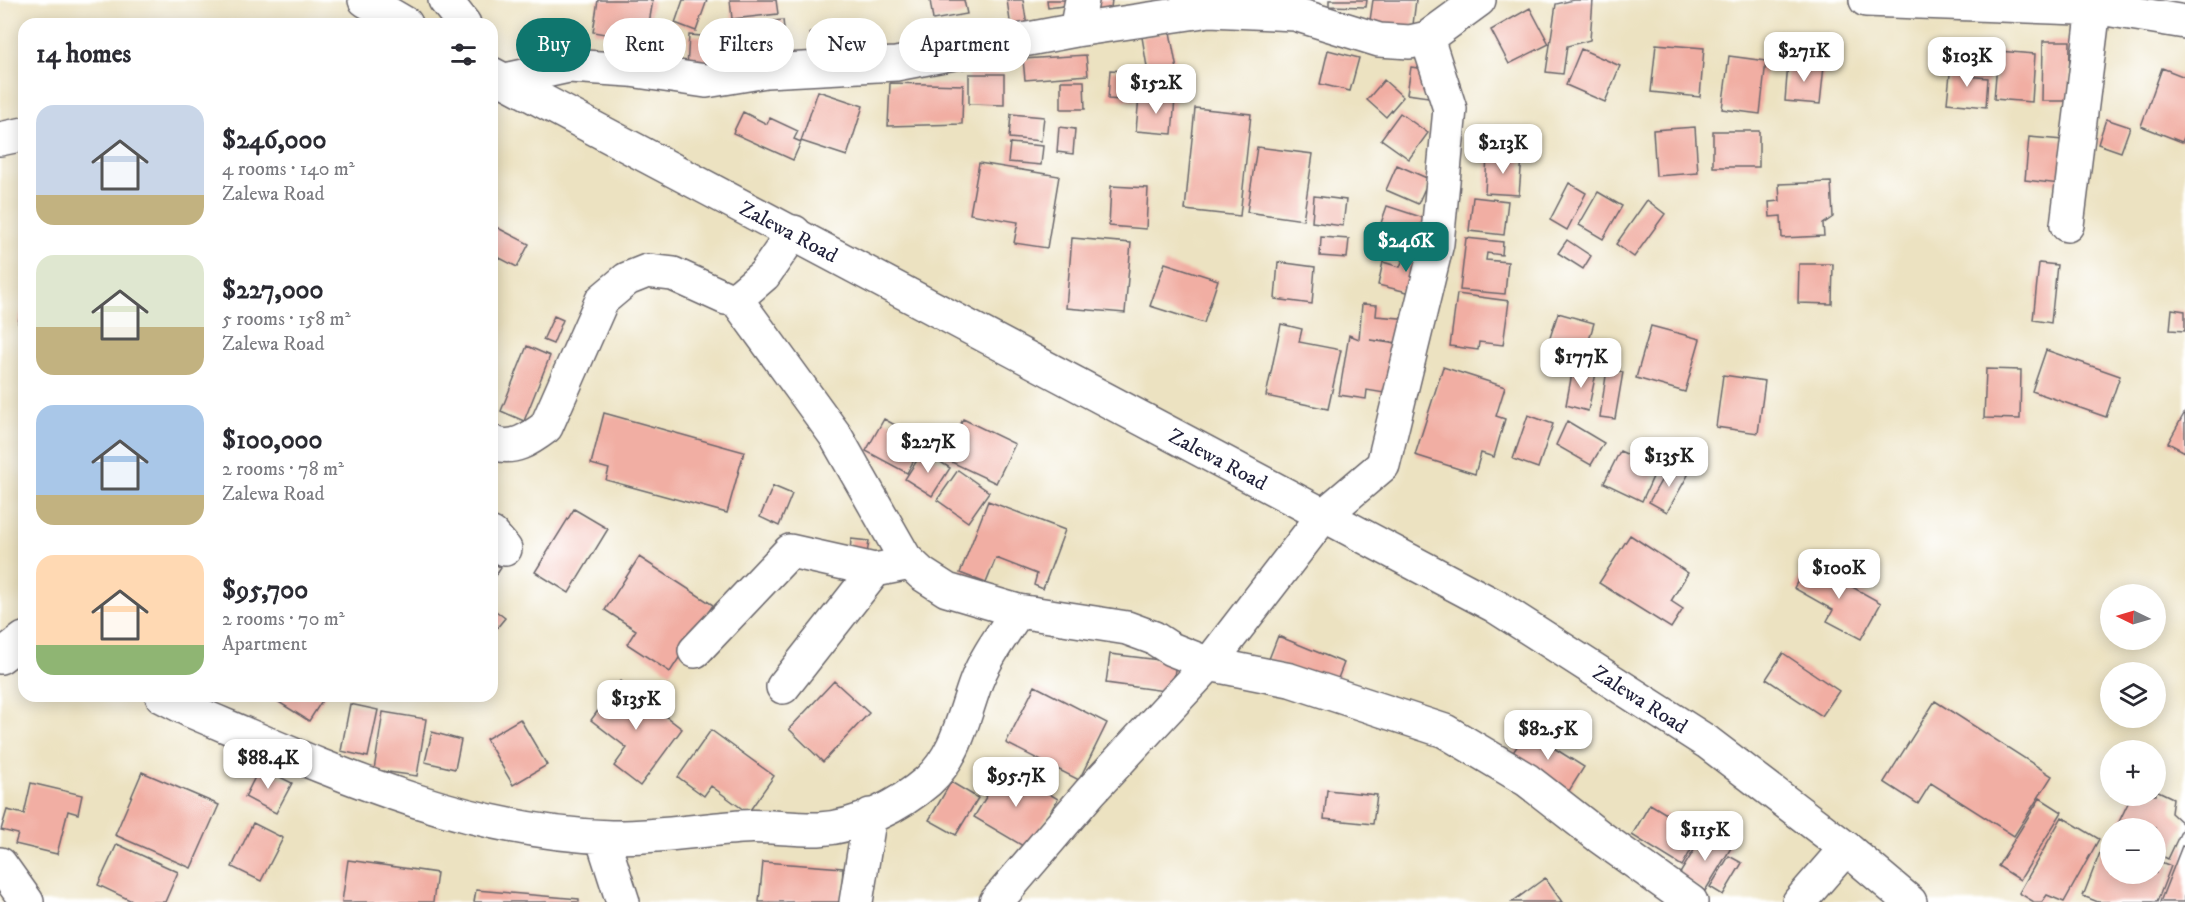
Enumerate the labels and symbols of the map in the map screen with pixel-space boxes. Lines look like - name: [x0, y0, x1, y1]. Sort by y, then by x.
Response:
- pin: $271K: [1762, 32, 1846, 83]
- pin: $103K: [1925, 37, 2009, 88]
- pin: $152K: [1114, 64, 1198, 115]
- pin: $213K: [1461, 124, 1545, 175]
- street label: Zalewa Road: [735, 196, 842, 269]
- pin: $246K: [1364, 222, 1448, 273]
- pin: $177K: [1539, 338, 1623, 389]
- pin: $227K: [886, 423, 970, 474]
- street label: Zalewa Road: [1164, 423, 1272, 497]
- pin: $135K: [1627, 437, 1711, 488]
- pin: $100K: [1797, 549, 1881, 600]
- north arrow: [2100, 584, 2166, 650]
- street label: Zalewa Road: [1587, 660, 1693, 740]
- pin: $135K: [594, 680, 678, 731]
- pin: $82.5K: [1499, 710, 1597, 761]
- pin: $88.4K: [219, 739, 317, 790]
- pin: $95.7K: [967, 757, 1065, 808]
- pin: $115K: [1663, 811, 1747, 862]

